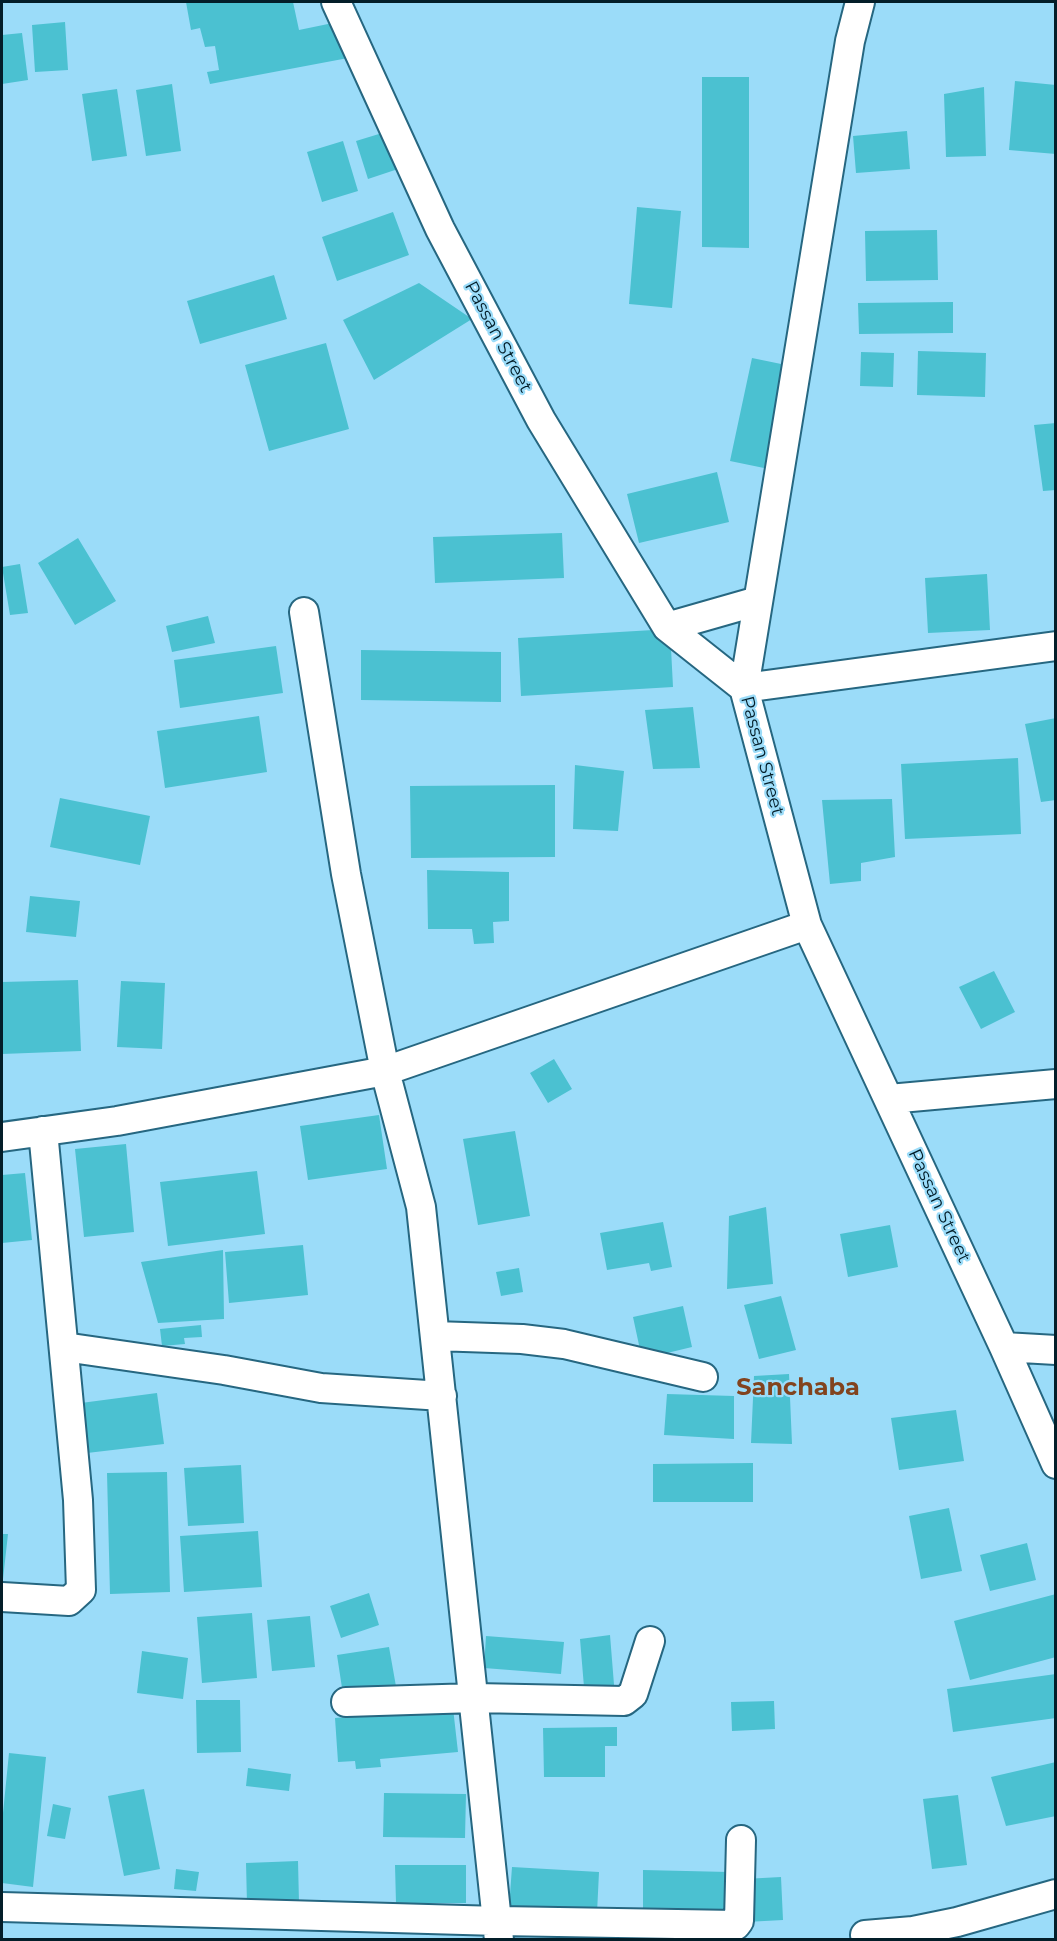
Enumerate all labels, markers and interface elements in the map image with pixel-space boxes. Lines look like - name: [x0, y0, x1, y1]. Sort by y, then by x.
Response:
- street label: Passan Street: [460, 278, 536, 396]
- street label: Passan Street: [736, 694, 788, 818]
- street label: Passan Street: [903, 1146, 975, 1266]
- district label: Sanchaba: [736, 1374, 860, 1402]

